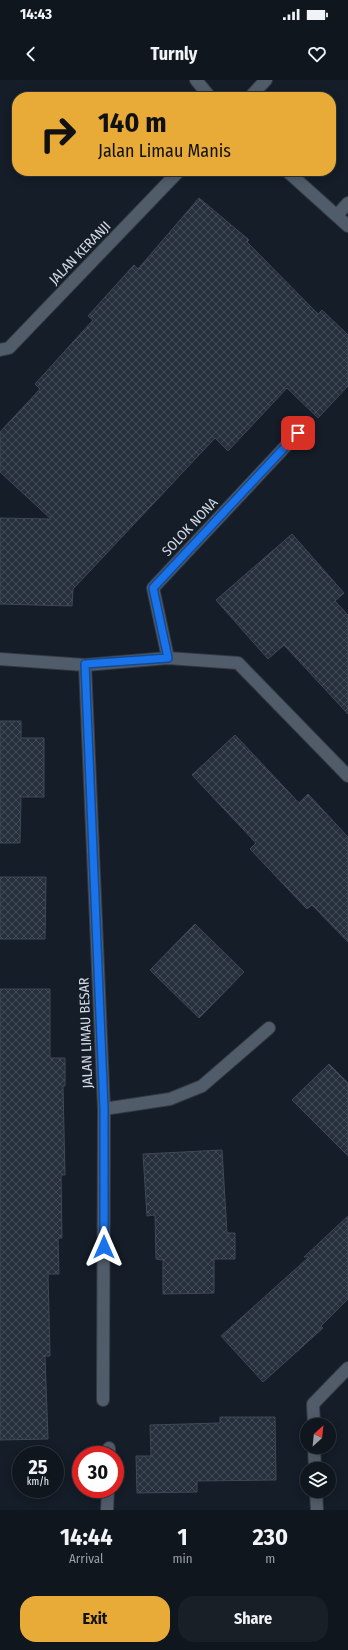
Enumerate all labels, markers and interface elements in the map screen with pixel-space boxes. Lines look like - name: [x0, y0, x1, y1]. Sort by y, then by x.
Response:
- text: 14:43: [20, 5, 52, 23]
- icon: back: [20, 43, 42, 65]
- text: Turnly: [151, 43, 197, 65]
- icon: heart: [306, 43, 328, 65]
- text: 140 m: [98, 106, 167, 139]
- icon: right: [32, 108, 84, 160]
- text: Jalan Limau Manis: [98, 140, 231, 162]
- street label: JALAN KERANJI: [46, 218, 114, 288]
- pin: [281, 416, 315, 450]
- icon: arrive: [287, 422, 309, 444]
- street label: SOLOK NONA: [159, 494, 222, 560]
- street label: JALAN LIMAU BESAR: [76, 977, 96, 1089]
- position arrow: [83, 1226, 125, 1268]
- north arrow: [300, 1418, 336, 1454]
- map controls: [300, 1418, 336, 1498]
- speed limit sign: 30: [72, 1446, 124, 1498]
- text: 25: [28, 1455, 48, 1479]
- button: layers: [300, 1462, 336, 1498]
- text: km/h: [27, 1476, 49, 1488]
- text: 14:44: [60, 1523, 112, 1551]
- text: 1: [177, 1523, 188, 1551]
- text: 230: [252, 1523, 288, 1551]
- text: Arrival: [69, 1551, 103, 1566]
- text: min: [172, 1551, 193, 1566]
- text: m: [265, 1551, 275, 1566]
- button: Exit: [20, 1596, 170, 1642]
- button: Share: [178, 1596, 328, 1642]

